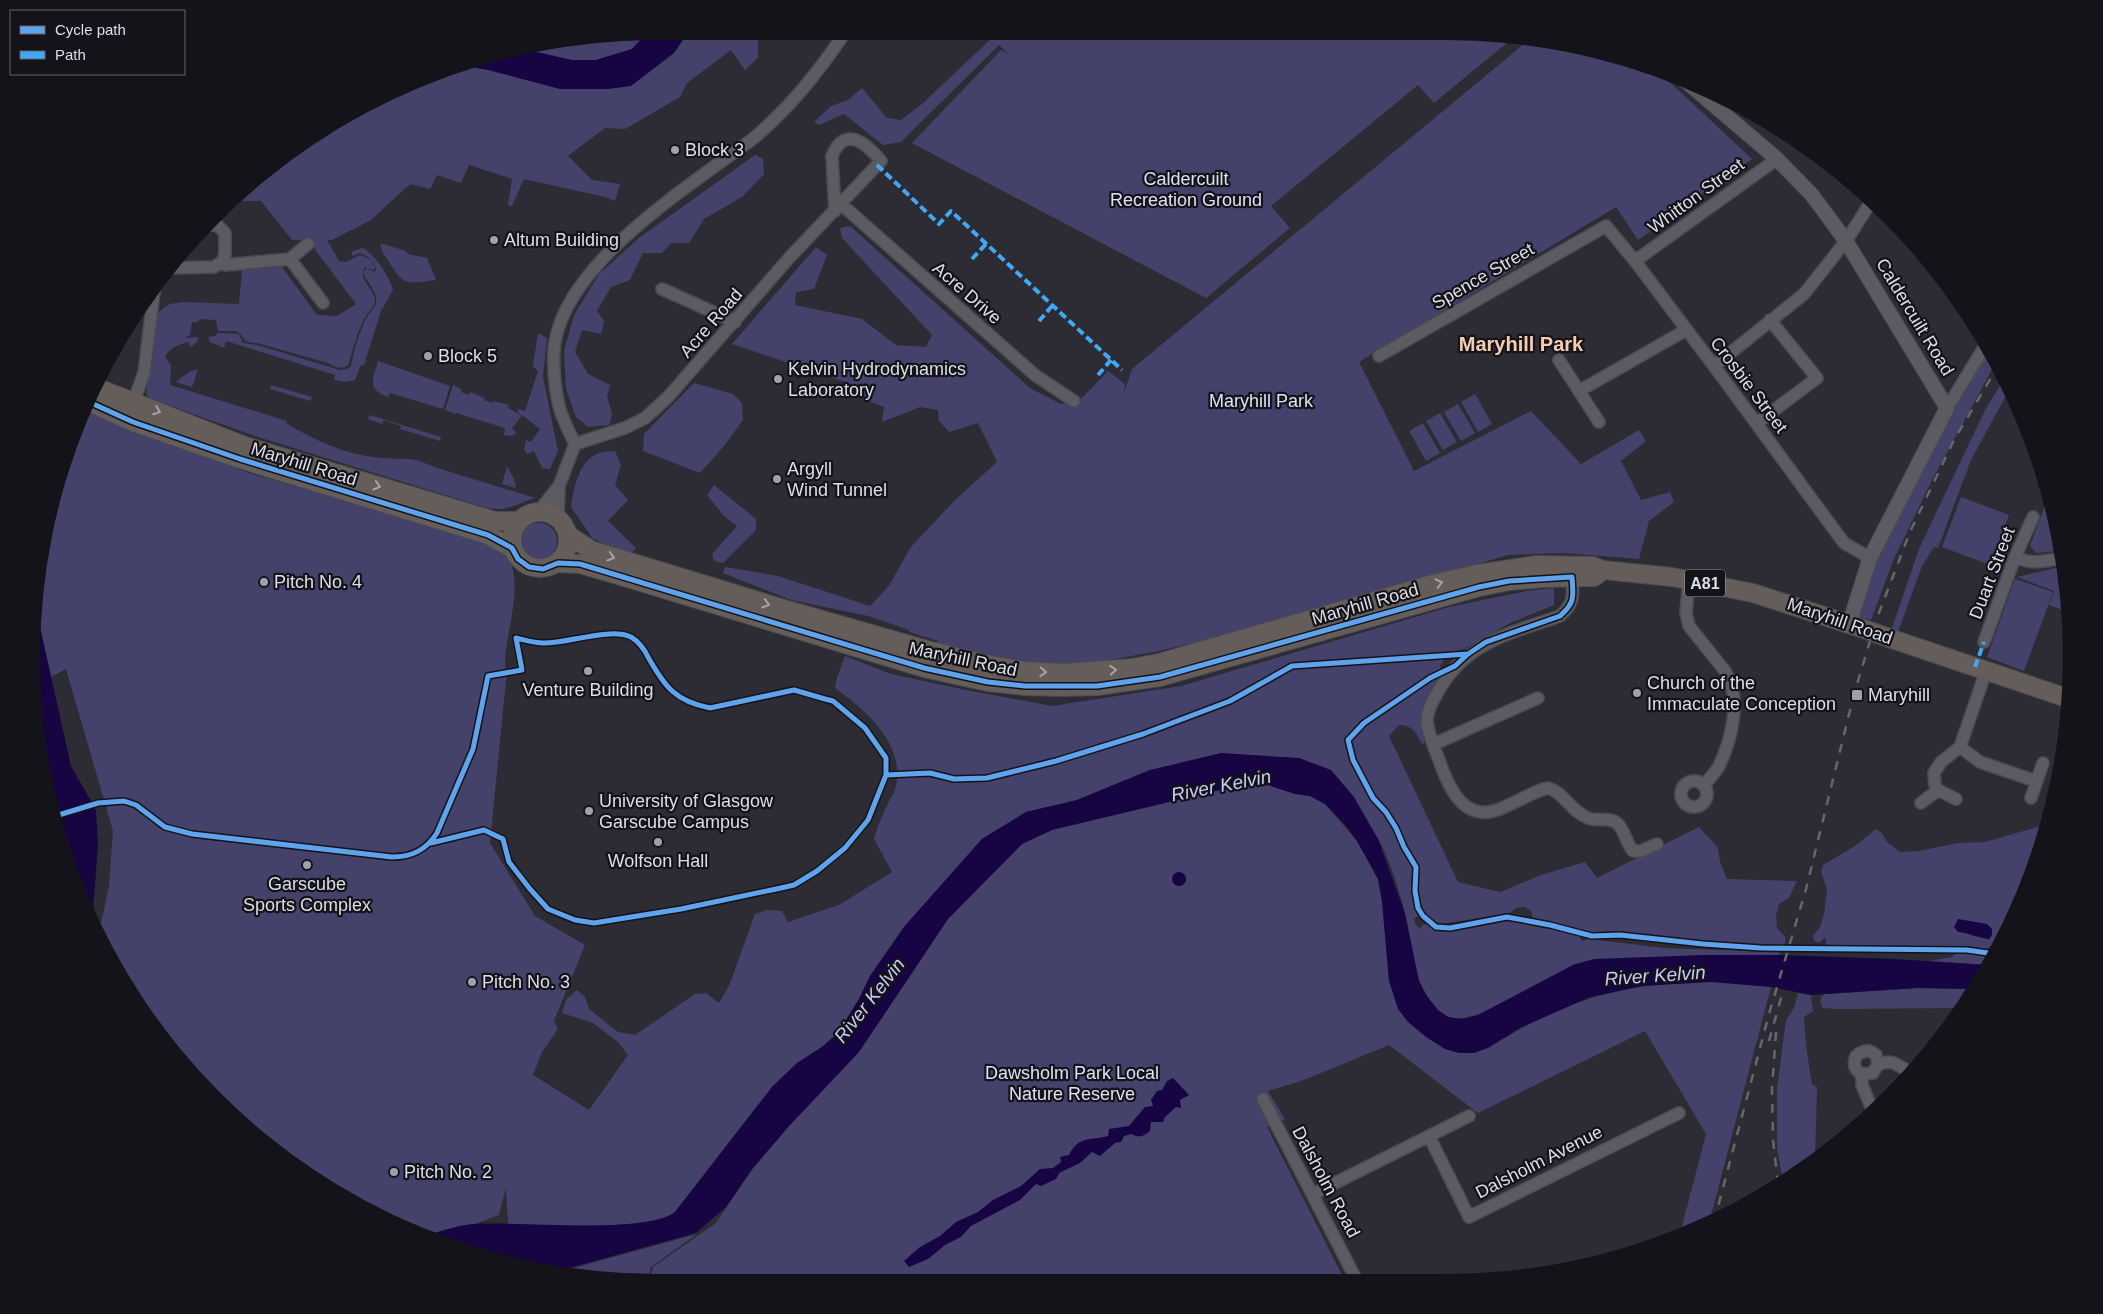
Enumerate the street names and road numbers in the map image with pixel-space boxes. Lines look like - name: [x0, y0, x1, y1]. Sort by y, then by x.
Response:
- street label: Whitton Street: [1644, 154, 1748, 238]
- street label: Spence Street: [1429, 239, 1537, 313]
- street label: Caldercuilt Road: [1872, 255, 1958, 379]
- street label: Acre Drive: [929, 258, 1005, 328]
- street label: Acre Road: [676, 284, 746, 362]
- street label: Crosbie Street: [1706, 333, 1792, 437]
- street label: Maryhill Road: [248, 438, 360, 490]
- street label: Duart Street: [1965, 524, 2019, 622]
- road number: A81: [1685, 570, 1725, 596]
- street label: Maryhill Road: [1309, 579, 1421, 629]
- street label: Maryhill Road: [1785, 594, 1895, 648]
- street label: Maryhill Road: [907, 638, 1019, 680]
- street label: Dalsholm Avenue: [1472, 1121, 1606, 1203]
- street label: Dalsholm Road: [1288, 1123, 1364, 1241]

